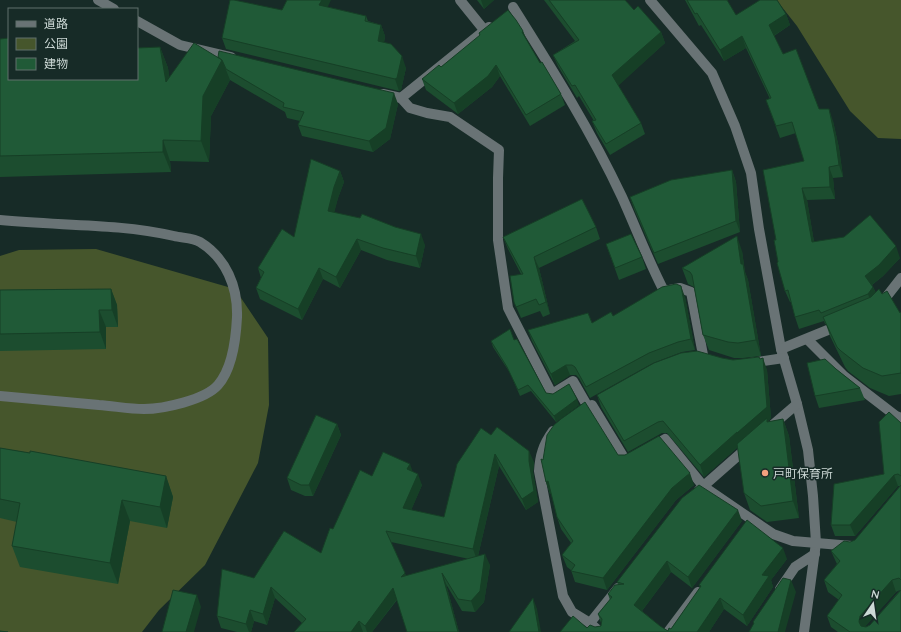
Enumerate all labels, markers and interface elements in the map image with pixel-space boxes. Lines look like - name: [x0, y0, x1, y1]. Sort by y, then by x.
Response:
- legend: [8, 8, 138, 80]
- text: 道路: [44, 16, 68, 31]
- text: 公園: [44, 36, 68, 51]
- text: 建物: [44, 56, 68, 71]
- place label: 戸町保育所: [773, 466, 833, 481]
- marker: 戸町保育所: [760, 468, 770, 478]
- north arrow: [853, 584, 893, 624]
- text: N: [870, 587, 881, 602]

